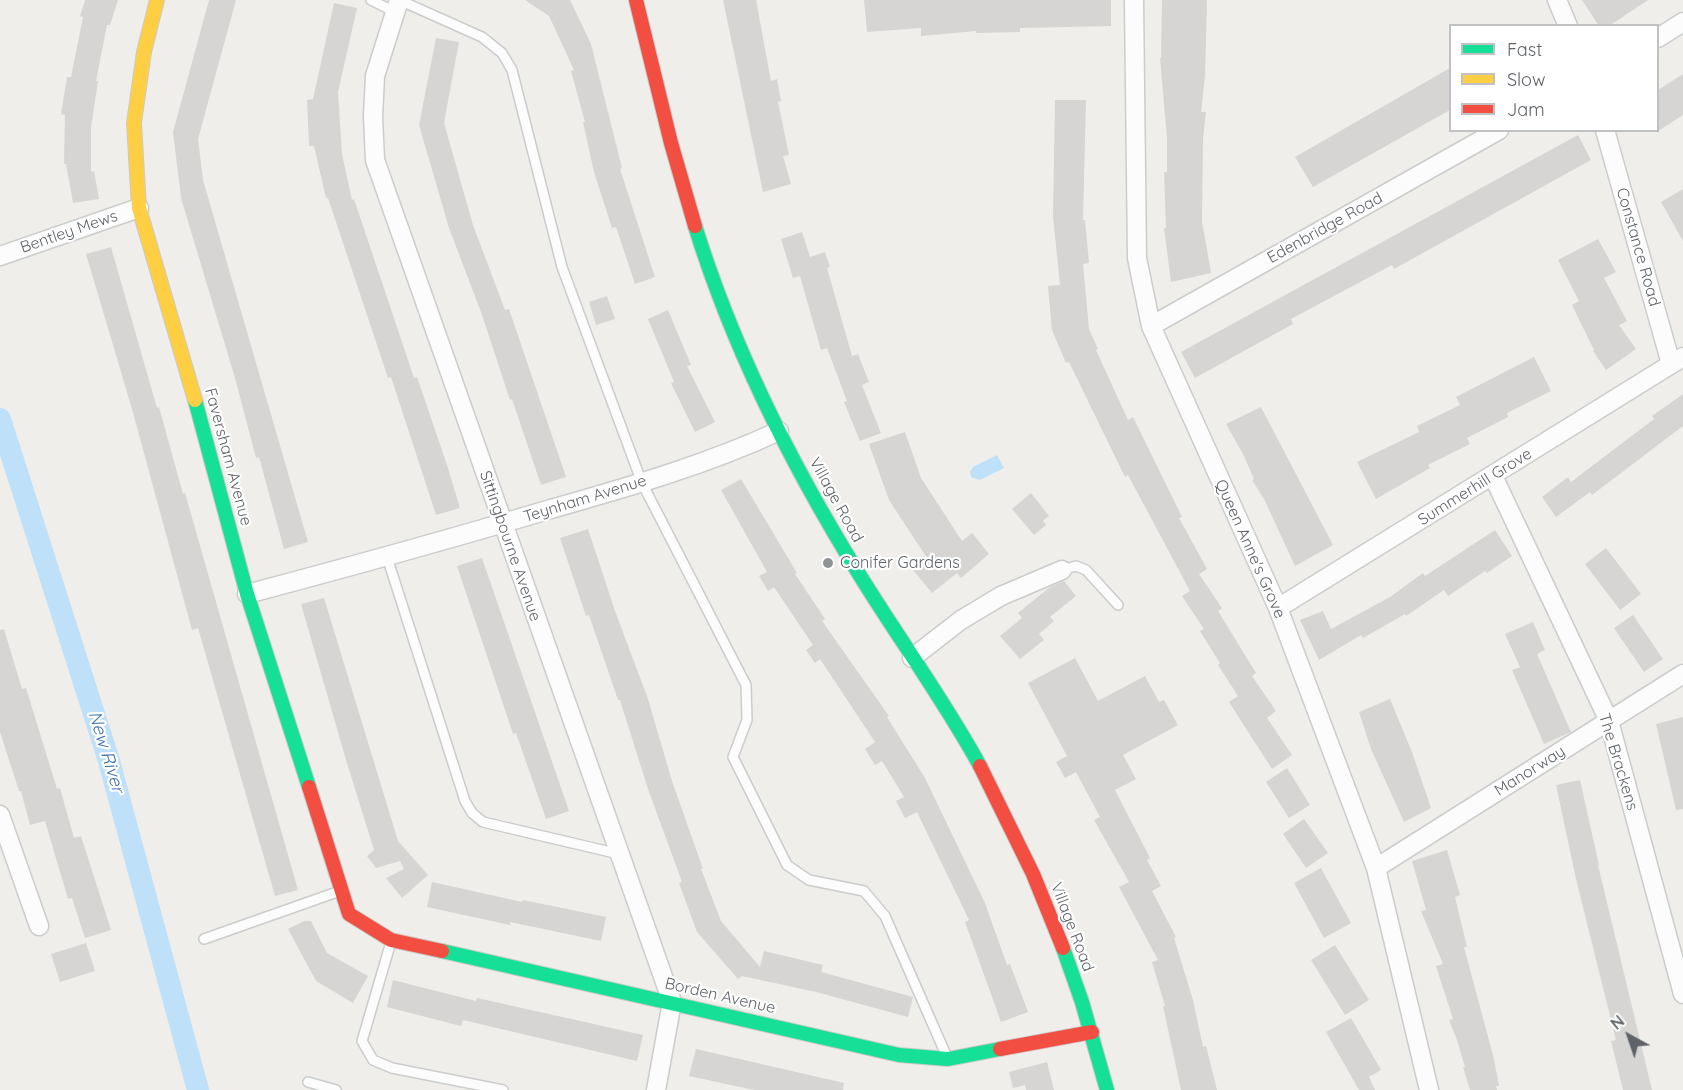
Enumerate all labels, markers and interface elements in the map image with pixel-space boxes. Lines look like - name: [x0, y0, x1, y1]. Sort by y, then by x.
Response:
- legend: [1449, 24, 1659, 132]
- text: Fast: [1507, 38, 1542, 61]
- text: Slow: [1507, 68, 1545, 91]
- text: Jam: [1507, 98, 1545, 121]
- street label: Constance Road: [1612, 185, 1664, 309]
- street label: Edenbridge Road: [1264, 188, 1386, 268]
- street label: Bentley Mews: [18, 206, 120, 258]
- street label: Faversham Avenue: [200, 386, 256, 528]
- street label: Summerhill Grove: [1415, 444, 1535, 530]
- street label: Village Road: [805, 454, 867, 546]
- street label: Sittingbourne Avenue: [475, 468, 545, 624]
- street label: Teynham Avenue: [521, 471, 649, 527]
- street label: Queen Anne's Grove: [1211, 477, 1289, 621]
- place label: Conifer Gardens: [840, 553, 960, 573]
- marker: Conifer Gardens: [821, 556, 835, 570]
- water label: New River: [83, 709, 129, 795]
- street label: The Brackens: [1594, 711, 1642, 813]
- street label: Manorway: [1491, 742, 1569, 800]
- street label: Village Road: [1046, 880, 1098, 974]
- street label: Borden Avenue: [663, 974, 777, 1018]
- north arrow: [1599, 1006, 1659, 1066]
- text: N: [1606, 1011, 1628, 1034]

